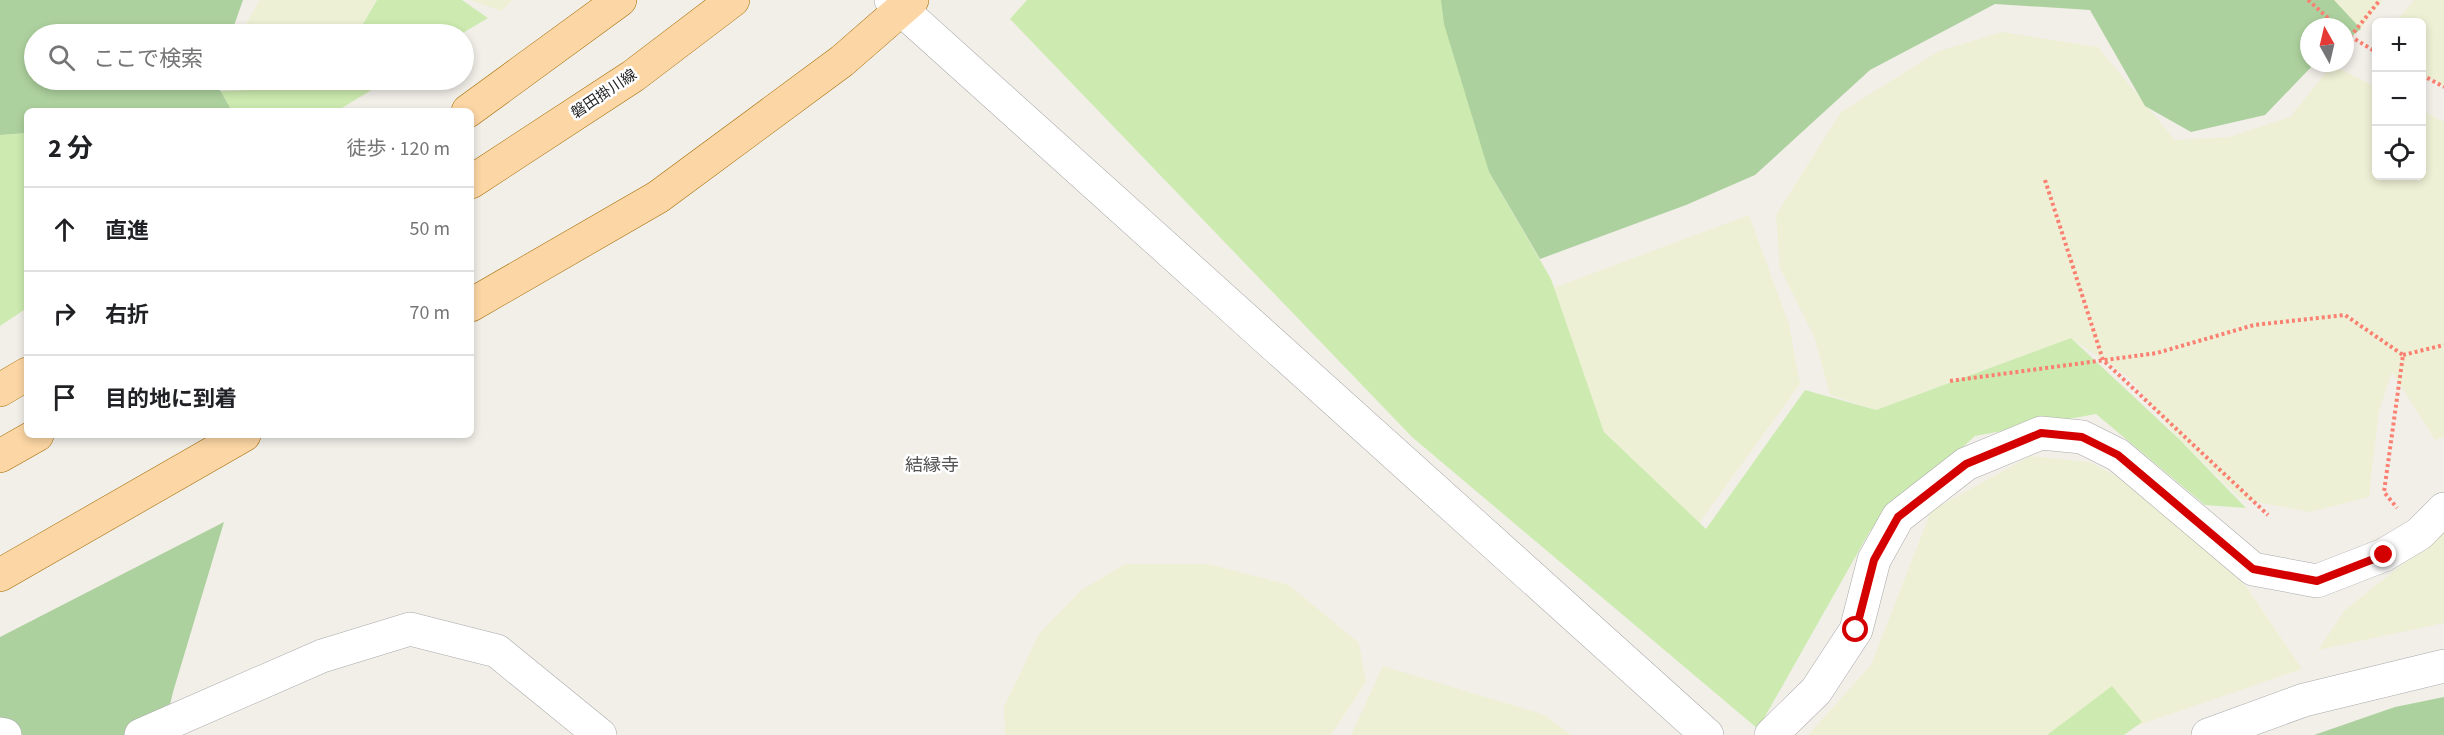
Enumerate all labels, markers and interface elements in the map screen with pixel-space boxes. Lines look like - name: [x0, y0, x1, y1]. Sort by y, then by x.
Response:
- north arrow: [2300, 18, 2354, 72]
- map controls: [2372, 18, 2426, 180]
- button: +: [2372, 18, 2426, 72]
- search box: [24, 24, 474, 90]
- icon: search: [45, 41, 78, 74]
- text: ここで検索: [93, 43, 203, 75]
- street label: 磐田掛川線: [567, 64, 641, 124]
- button: −: [2372, 72, 2426, 126]
- button: locate: [2372, 126, 2426, 180]
- text: 2 分: [48, 130, 93, 167]
- text: 徒歩 · 120 m: [347, 135, 450, 163]
- icon: ahead: [48, 213, 81, 246]
- text: 直進: [105, 215, 149, 247]
- text: 50 m: [410, 215, 450, 243]
- icon: right: [48, 297, 81, 330]
- text: 右折: [105, 299, 149, 331]
- text: 70 m: [410, 299, 450, 327]
- icon: arrive: [48, 381, 81, 414]
- text: 目的地に到着: [105, 383, 237, 415]
- district label: 結縁寺: [905, 453, 959, 478]
- route end: [2370, 541, 2396, 567]
- route start: [1842, 616, 1868, 642]

